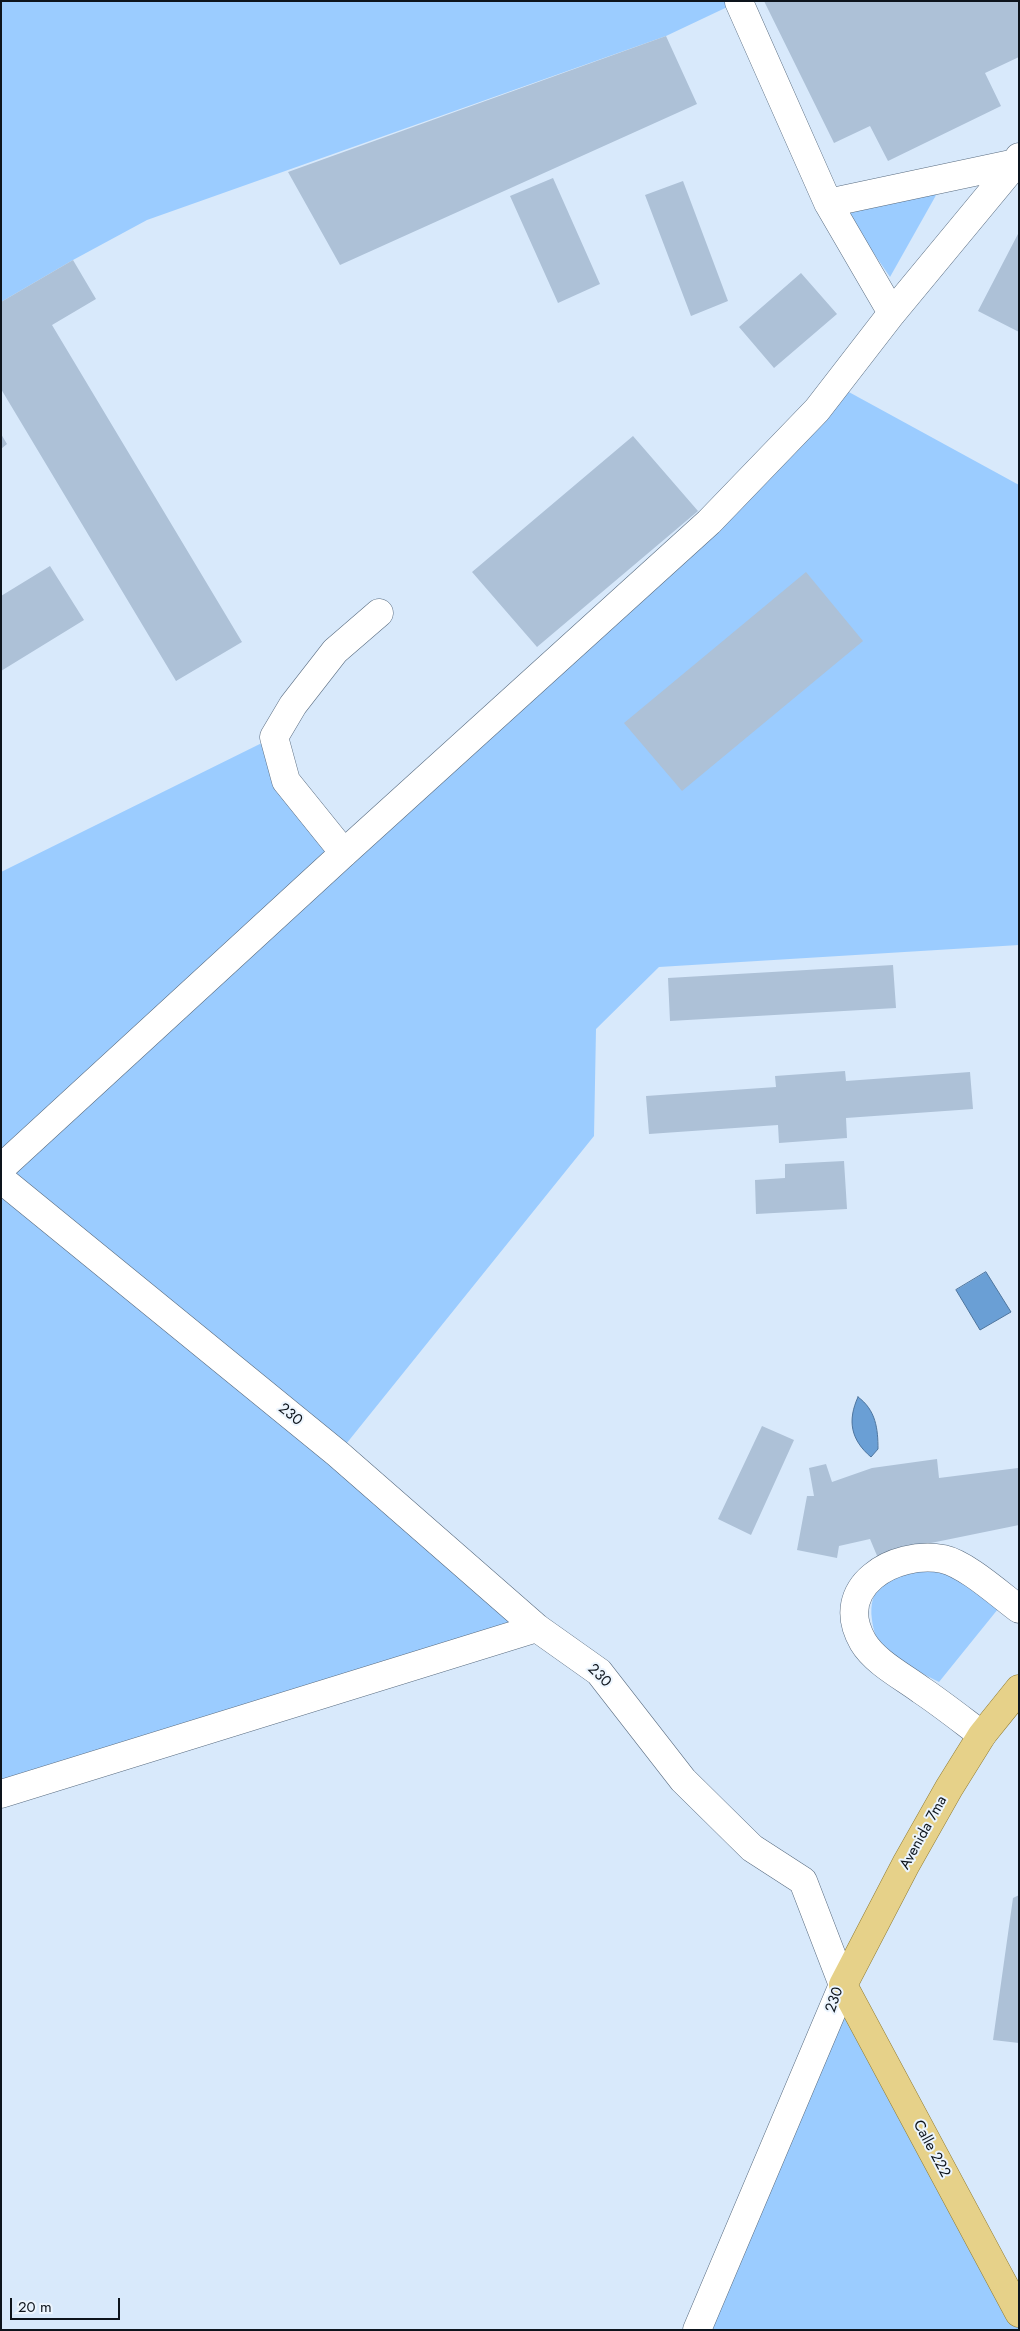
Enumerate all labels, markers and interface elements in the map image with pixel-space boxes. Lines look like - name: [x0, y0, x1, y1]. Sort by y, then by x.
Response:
- street label: 230: [274, 1400, 306, 1430]
- street label: 230: [584, 1661, 614, 1691]
- street label: Avenida 7ma: [896, 1793, 952, 1873]
- street label: 230: [822, 1985, 848, 2015]
- street label: Calle 222: [908, 2117, 954, 2181]
- scale bar: [12, 2288, 122, 2320]
- text: 20 m: [18, 2296, 52, 2318]

